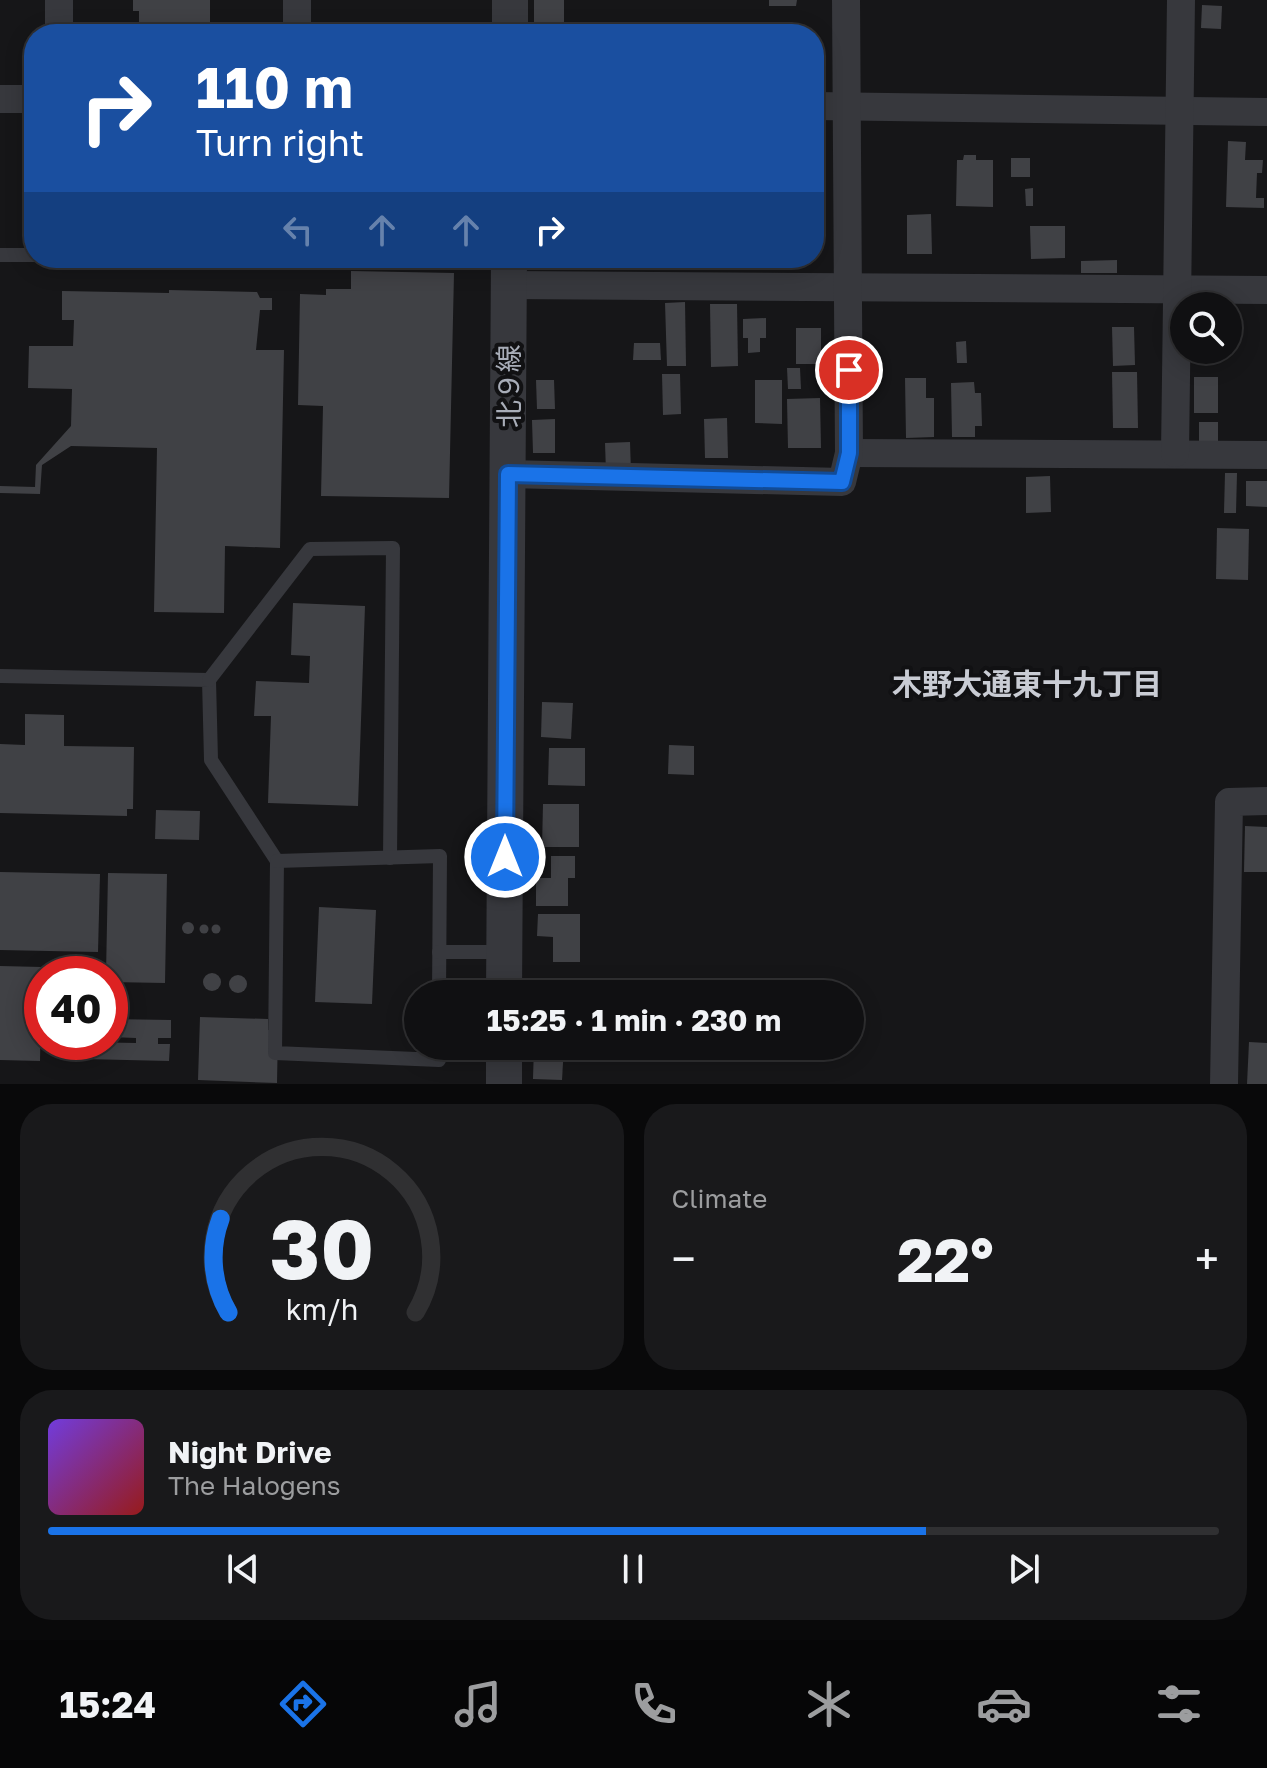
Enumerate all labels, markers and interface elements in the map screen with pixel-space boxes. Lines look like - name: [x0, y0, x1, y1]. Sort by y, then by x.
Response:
- text: 110 m: [196, 53, 353, 120]
- icon: right: [64, 56, 168, 160]
- text: Turn right: [196, 121, 364, 164]
- icon: left: [276, 208, 320, 252]
- icon: ahead: [360, 208, 404, 252]
- icon: ahead: [444, 208, 488, 252]
- icon: right: [528, 208, 572, 252]
- map controls: [1170, 292, 1242, 364]
- button: search: [1170, 292, 1242, 364]
- pin: [815, 336, 883, 404]
- street label: 北９線: [492, 344, 525, 428]
- icon: arrive: [827, 348, 871, 392]
- district label: 木野大通東十九丁目: [892, 666, 1162, 702]
- position arrow: [463, 815, 547, 899]
- speed limit sign: 40: [24, 956, 128, 1060]
- text: 15:25 · 1 min · 230 m: [487, 1002, 781, 1038]
- text: Climate: [672, 1183, 767, 1214]
- text: 30: [269, 1197, 374, 1297]
- text: 22°: [897, 1223, 994, 1295]
- text: −: [672, 1232, 696, 1285]
- text: +: [1195, 1232, 1219, 1285]
- text: km/h: [285, 1292, 358, 1326]
- text: Night Drive: [168, 1434, 332, 1470]
- text: The Halogens: [168, 1470, 341, 1501]
- icon: previous: [221, 1547, 265, 1591]
- icon: pause: [611, 1547, 655, 1591]
- icon: next: [1002, 1547, 1046, 1591]
- icon: directions: [275, 1676, 331, 1732]
- icon: music: [450, 1676, 506, 1732]
- icon: phone: [626, 1676, 682, 1732]
- icon: climate: [801, 1676, 857, 1732]
- icon: car: [976, 1676, 1032, 1732]
- icon: filters: [1151, 1676, 1207, 1732]
- text: 15:24: [60, 1683, 156, 1726]

